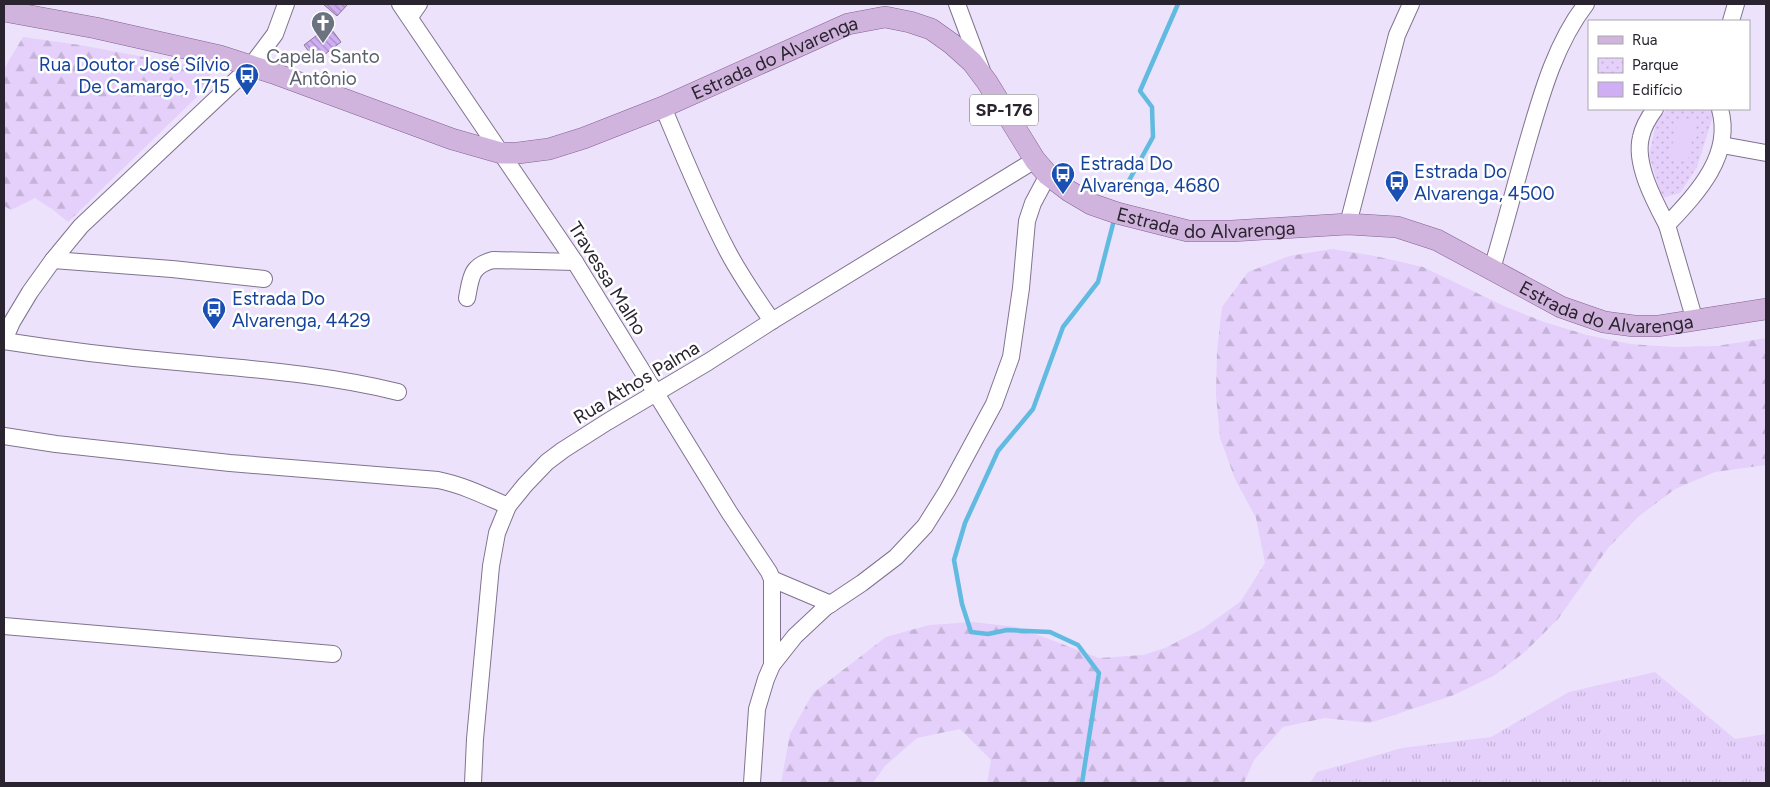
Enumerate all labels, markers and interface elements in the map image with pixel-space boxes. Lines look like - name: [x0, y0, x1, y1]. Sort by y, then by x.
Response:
- church icon: Capela Santo Antônio: [310, 10, 336, 44]
- street label: Estrada do Alvarenga: [688, 11, 860, 105]
- legend: [1588, 20, 1750, 110]
- text: Rua: [1632, 31, 1657, 49]
- place label: Capela Santo Antônio: [266, 45, 380, 90]
- place label: Rua Doutor José Sílvio De Camargo, 1715: [39, 53, 230, 98]
- text: Parque: [1632, 56, 1679, 74]
- bus stop icon: Rua Doutor José Sílvio De Camargo, 1715: [234, 62, 260, 96]
- text: Edifício: [1632, 81, 1683, 99]
- road number: SP-176: [970, 94, 1038, 126]
- place label: Estrada Do Alvarenga, 4680: [1080, 152, 1220, 197]
- place label: Estrada Do Alvarenga, 4500: [1414, 160, 1555, 205]
- bus stop icon: Estrada Do Alvarenga, 4680: [1050, 161, 1076, 195]
- bus stop icon: Estrada Do Alvarenga, 4500: [1384, 169, 1410, 203]
- street label: Estrada do Alvarenga: [1114, 202, 1296, 243]
- street label: Travessa Malho: [564, 217, 652, 339]
- street label: Estrada do Alvarenga: [1515, 276, 1695, 338]
- place label: Estrada Do Alvarenga, 4429: [232, 287, 371, 332]
- bus stop icon: Estrada Do Alvarenga, 4429: [201, 296, 227, 330]
- street label: Rua Athos Palma: [569, 336, 703, 429]

